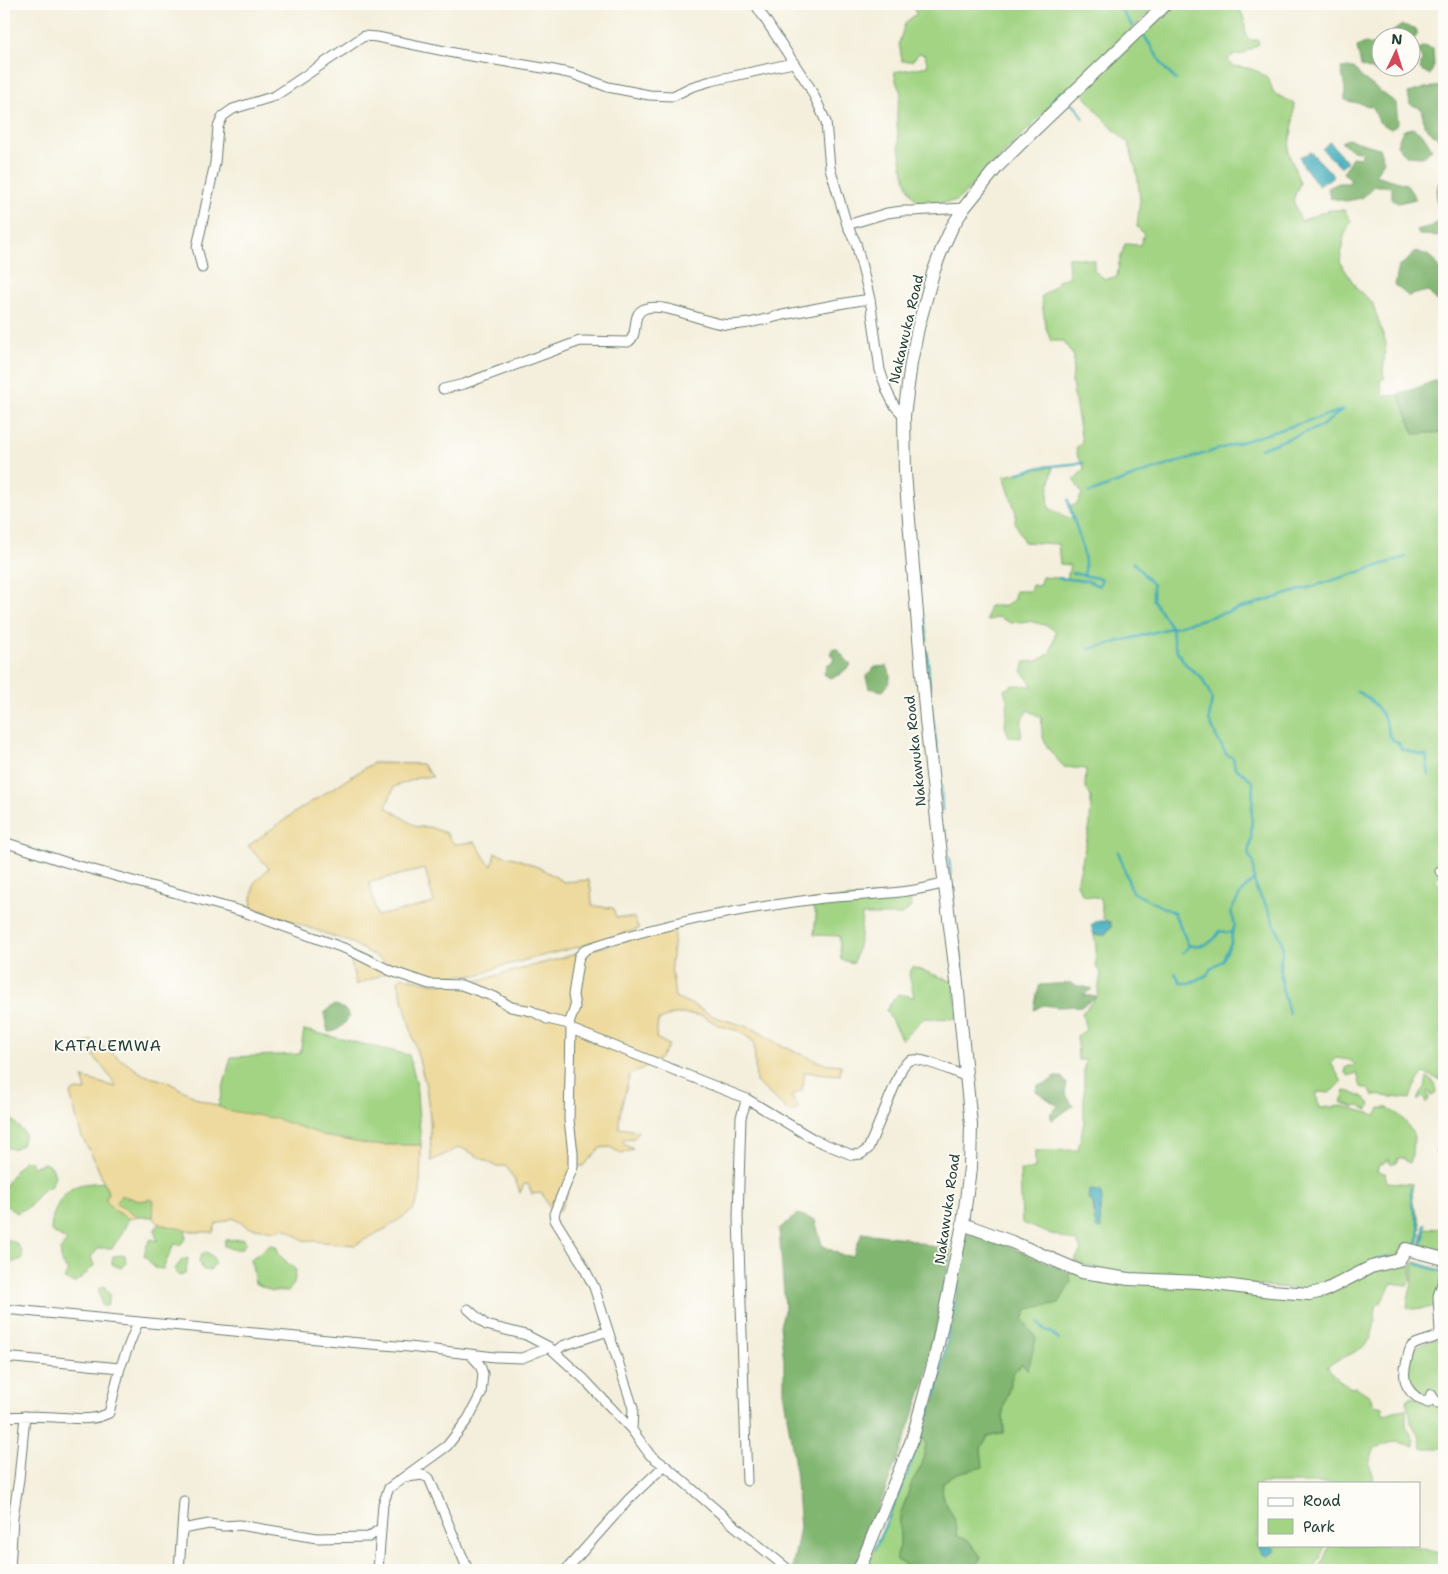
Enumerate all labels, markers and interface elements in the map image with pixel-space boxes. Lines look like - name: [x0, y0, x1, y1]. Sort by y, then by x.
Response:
- north arrow: [1370, 28, 1420, 78]
- text: N: [1391, 30, 1403, 48]
- street label: Nakawuka Road: [885, 272, 927, 385]
- street label: Nakawuka Road: [900, 694, 930, 807]
- district label: KATALEMWA: [54, 1035, 162, 1056]
- street label: Nakawuka Road: [930, 1152, 964, 1266]
- legend: [1258, 1482, 1420, 1546]
- text: Road: [1303, 1491, 1341, 1511]
- text: Park: [1303, 1517, 1335, 1537]

